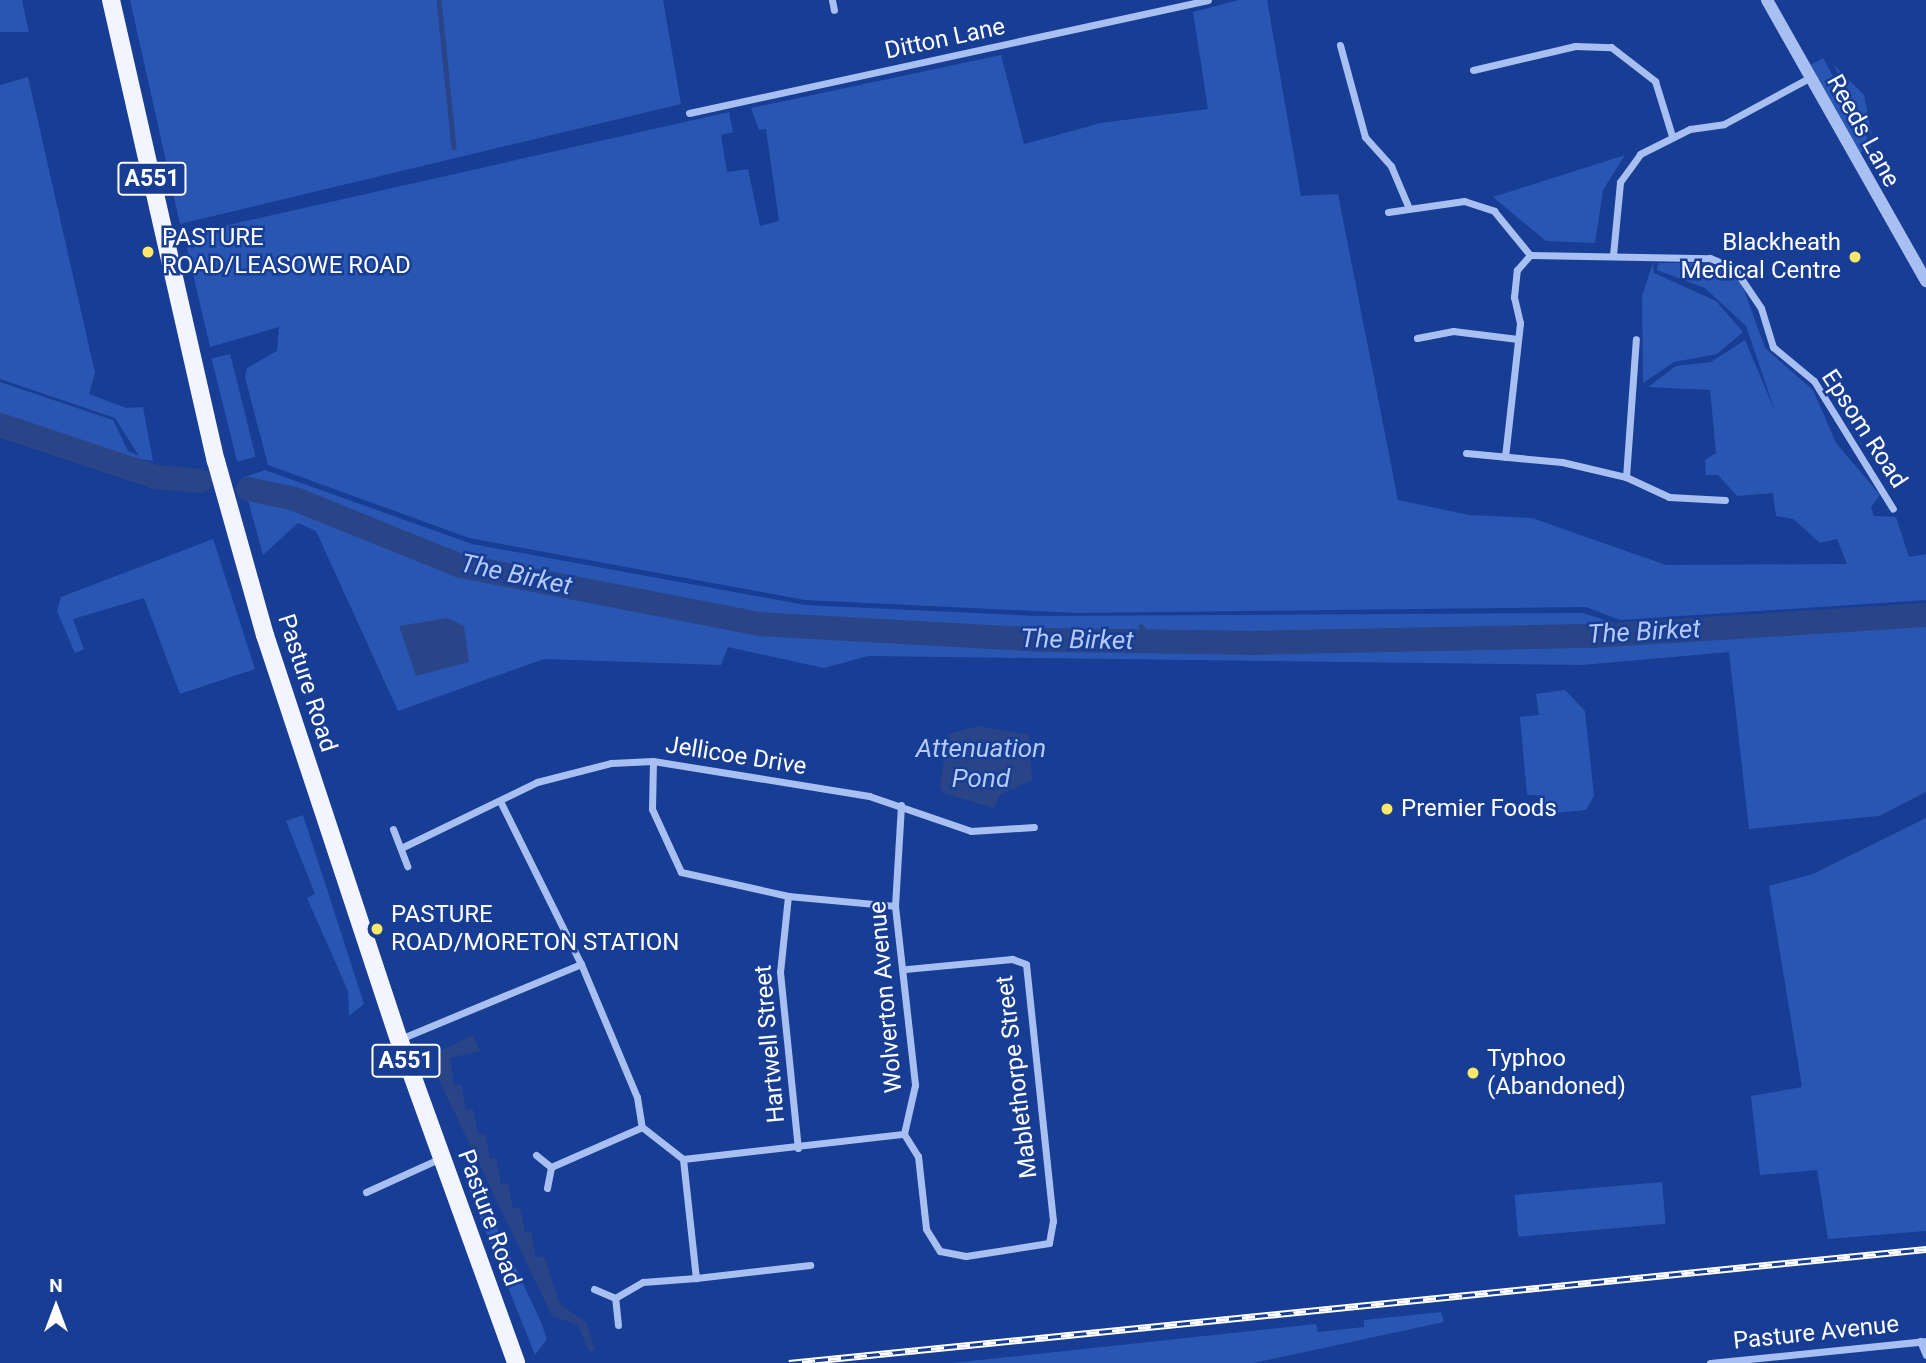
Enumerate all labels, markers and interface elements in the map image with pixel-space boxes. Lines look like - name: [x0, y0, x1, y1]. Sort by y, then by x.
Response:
- street label: Ditton Lane: [882, 12, 1008, 66]
- street label: Reeds Lane: [1820, 70, 1906, 192]
- road number: A551: [117, 160, 187, 198]
- place label: PASTURE ROAD/LEASOWE ROAD: [162, 224, 411, 280]
- place label: Blackheath Medical Centre: [1680, 229, 1841, 285]
- marker: PASTURE ROAD/LEASOWE ROAD: [140, 244, 156, 260]
- marker: Blackheath Medical Centre: [1847, 249, 1863, 265]
- street label: Epsom Road: [1815, 364, 1913, 494]
- water label: The Birket: [457, 548, 575, 602]
- street label: Pasture Road: [271, 610, 343, 756]
- water label: The Birket: [1587, 613, 1701, 651]
- water label: The Birket: [1020, 623, 1134, 657]
- street label: Jellicoe Drive: [663, 731, 809, 781]
- water label: Attenuation Pond: [916, 733, 1046, 794]
- place label: Premier Foods: [1401, 795, 1557, 823]
- marker: Premier Foods: [1379, 801, 1395, 817]
- street label: Wolverton Avenue: [863, 900, 909, 1094]
- place label: PASTURE ROAD/MORETON STATION: [391, 901, 679, 957]
- marker: PASTURE ROAD/MORETON STATION: [369, 921, 385, 937]
- street label: Hartwell Street: [749, 964, 791, 1124]
- street label: Mablethorpe Street: [990, 974, 1044, 1180]
- road number: A551: [371, 1042, 441, 1080]
- place label: Typhoo (Abandoned): [1487, 1045, 1626, 1101]
- marker: Typhoo (Abandoned): [1465, 1065, 1481, 1081]
- street label: Pasture Road: [451, 1146, 527, 1290]
- north arrow: [21, 1272, 91, 1342]
- text: N: [49, 1274, 63, 1297]
- street label: Pasture Avenue: [1732, 1310, 1900, 1356]

